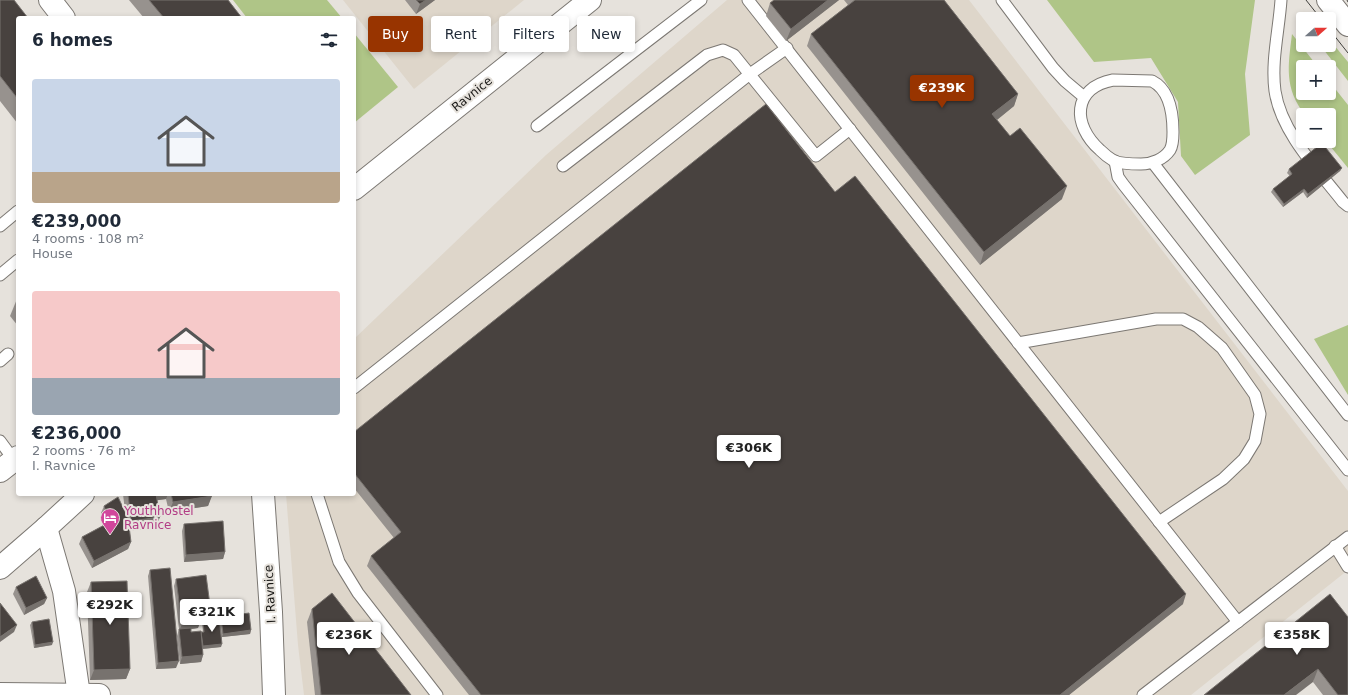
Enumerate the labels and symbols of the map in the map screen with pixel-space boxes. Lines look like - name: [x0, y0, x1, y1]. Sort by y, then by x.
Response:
- north arrow: [1296, 12, 1336, 52]
- street label: Ravnice: [449, 74, 495, 114]
- pin: €239K: [914, 75, 970, 109]
- pin: €306K: [721, 435, 777, 469]
- place label: Youthhostel Ravnice: [123, 504, 194, 532]
- hotel icon: Youthhostel Ravnice: [99, 507, 121, 535]
- street label: I. Ravnice: [261, 564, 279, 624]
- pin: €292K: [82, 592, 138, 626]
- pin: €321K: [184, 599, 240, 633]
- pin: €236K: [321, 622, 377, 656]
- pin: €358K: [1269, 622, 1325, 656]

